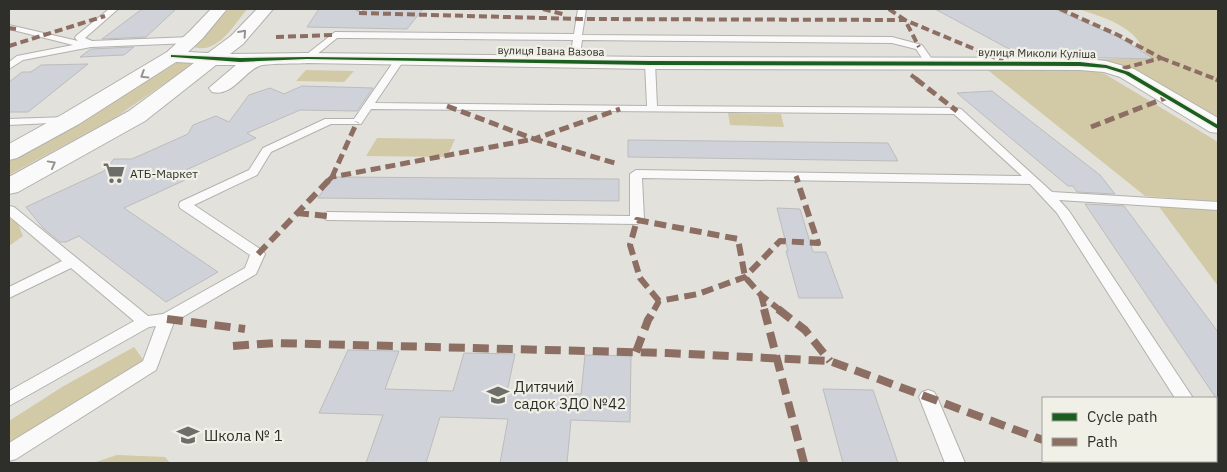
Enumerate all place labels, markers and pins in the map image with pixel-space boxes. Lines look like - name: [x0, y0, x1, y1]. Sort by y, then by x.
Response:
- supermarket icon: АТБ-Маркет: [101, 160, 127, 186]
- place label: АТБ-Маркет: [130, 166, 198, 181]
- place label: Дитячий садок ЗДО №42: [514, 377, 626, 413]
- school or university icon: Дитячий садок ЗДО №42: [485, 382, 511, 408]
- school or university icon: Школа № 1: [175, 422, 201, 448]
- place label: Школа № 1: [204, 426, 283, 445]

